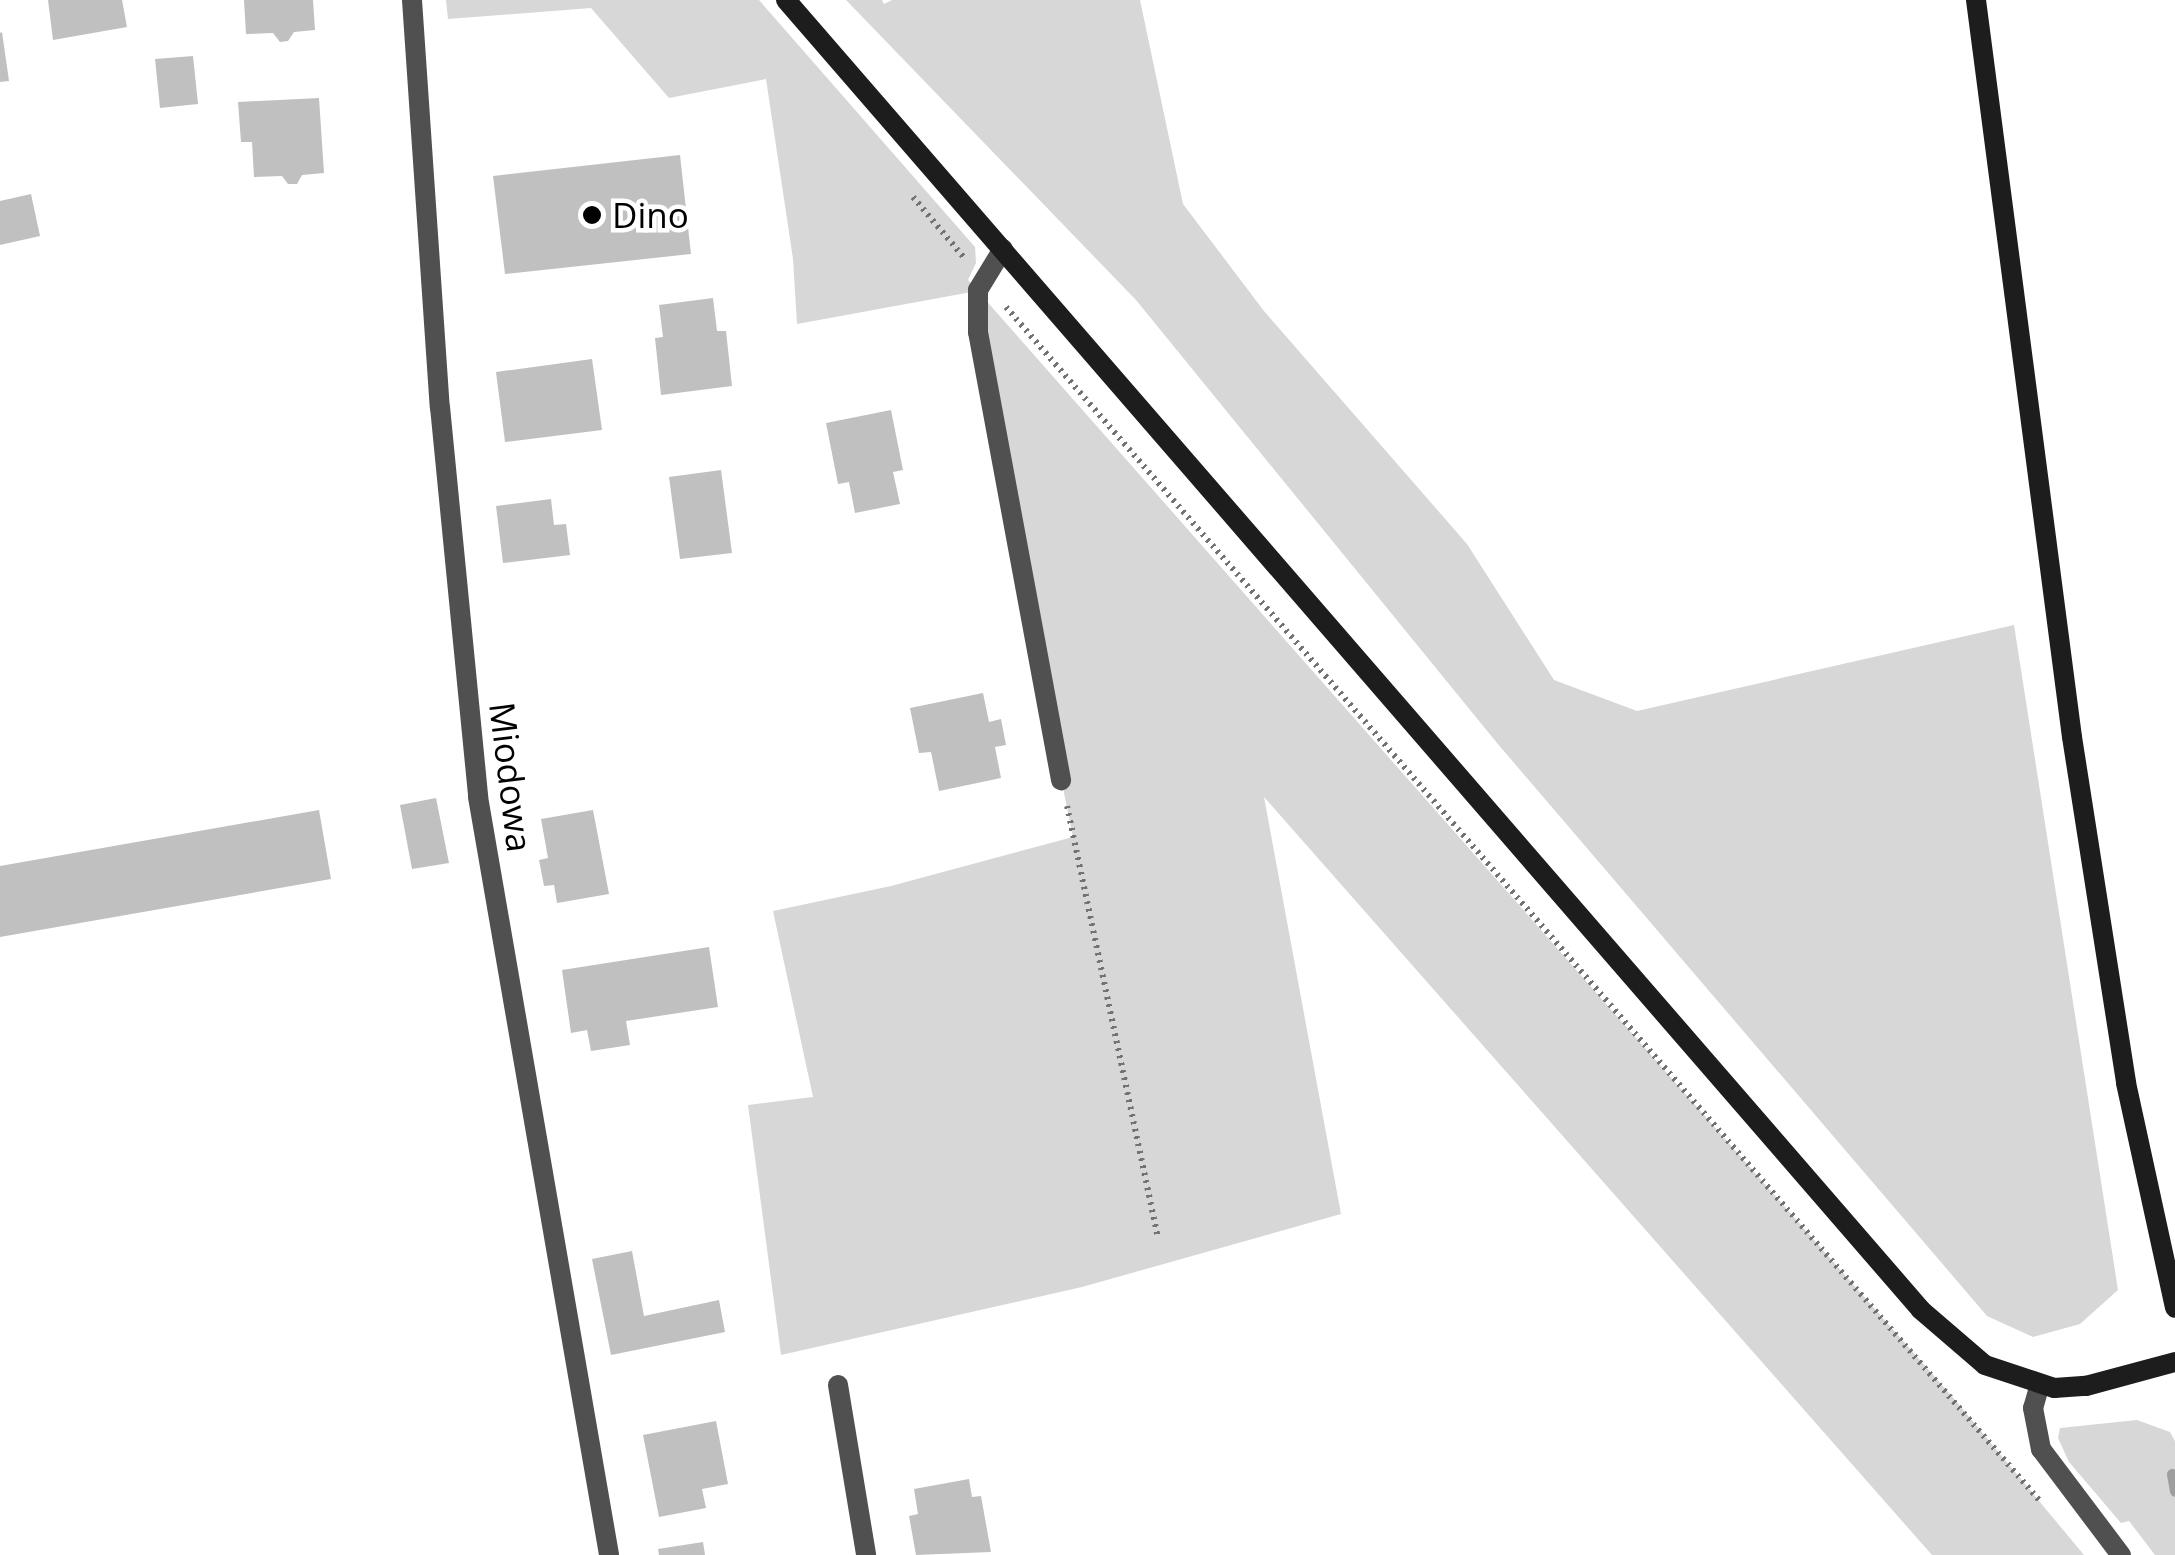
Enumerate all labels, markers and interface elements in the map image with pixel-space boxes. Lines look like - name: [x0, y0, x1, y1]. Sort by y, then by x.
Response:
- place label: Dino: [612, 194, 689, 236]
- marker: Dino: [581, 204, 603, 226]
- street label: Miodowa: [481, 700, 541, 854]

